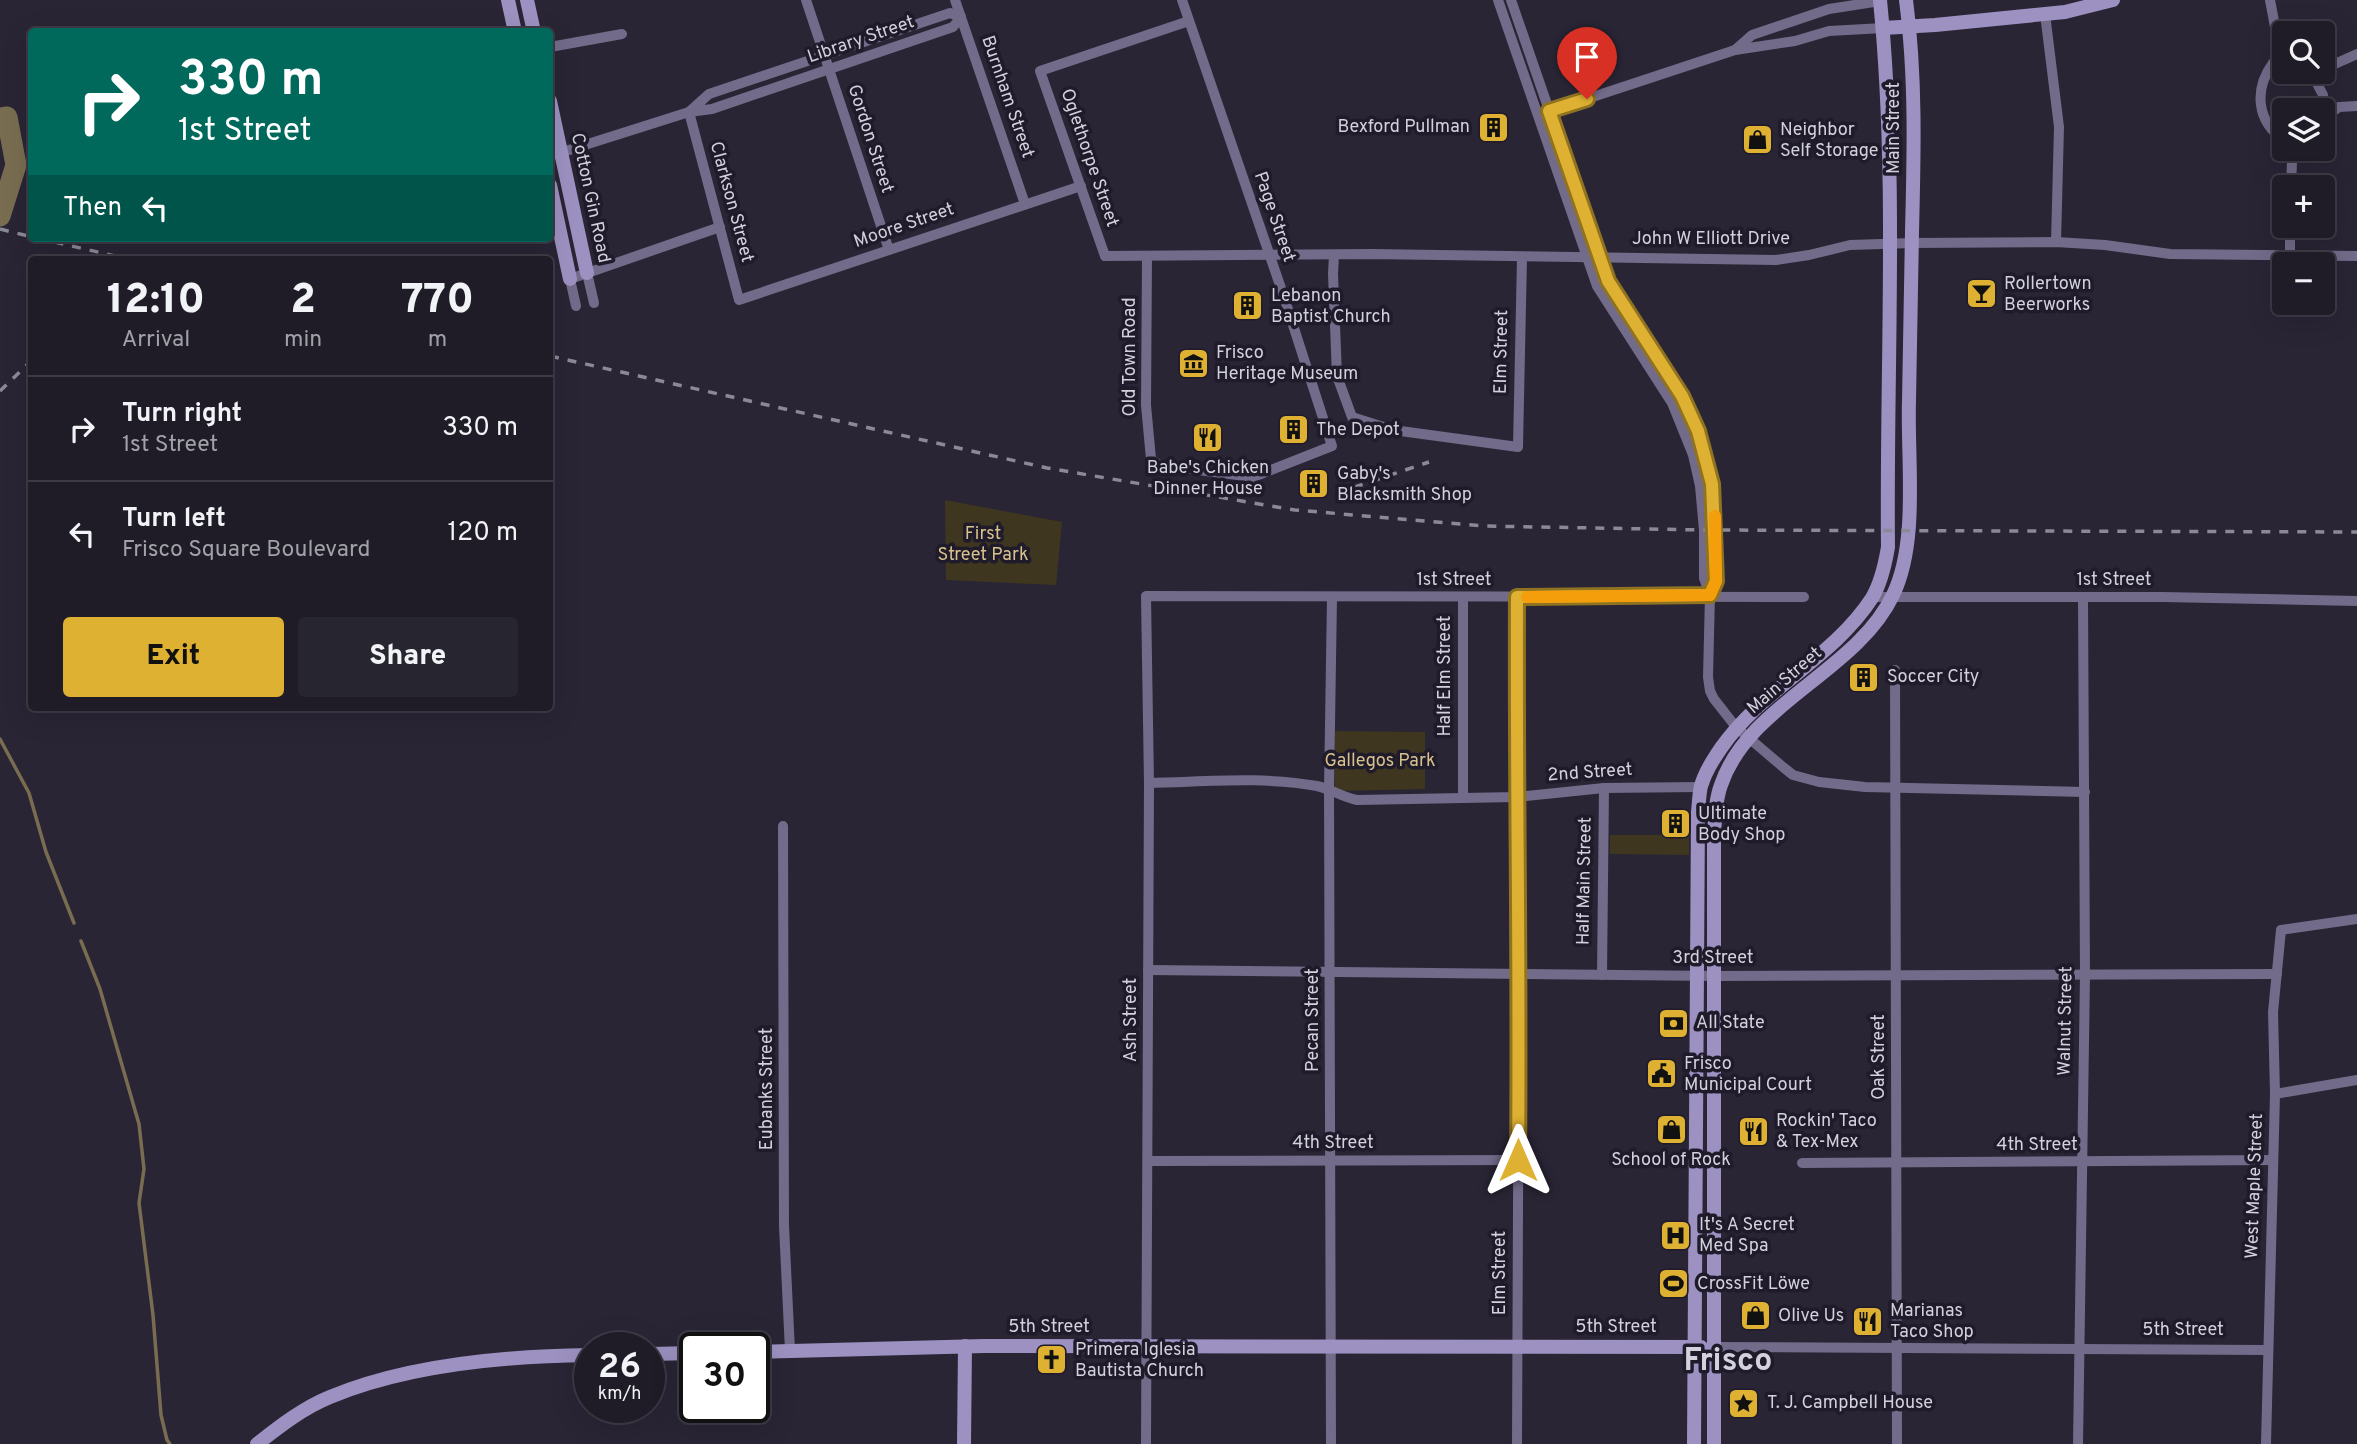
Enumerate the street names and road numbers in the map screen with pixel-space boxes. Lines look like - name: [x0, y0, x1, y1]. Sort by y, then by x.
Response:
- street label: Library Street: [805, 11, 917, 69]
- street label: Burnham Street: [975, 33, 1039, 161]
- street label: Gordon Street: [842, 82, 898, 196]
- street label: Main Street: [1883, 82, 1906, 174]
- street label: Oglethorpe Street: [1055, 86, 1123, 230]
- street label: Cotton Gin Road: [565, 131, 615, 265]
- street label: Clarkson Street: [704, 139, 758, 265]
- street label: Page Street: [1248, 169, 1300, 265]
- street label: Moore Street: [851, 198, 957, 254]
- street label: John W Elliott Drive: [1632, 228, 1790, 251]
- street label: Old Town Road: [1119, 297, 1142, 417]
- street label: Elm Street: [1490, 310, 1514, 394]
- street label: 1st Street: [1416, 569, 1492, 592]
- street label: 1st Street: [2076, 569, 2152, 592]
- street label: Half Elm Street: [1434, 616, 1457, 737]
- street label: Main Street: [1743, 642, 1827, 720]
- street label: 2nd Street: [1547, 759, 1633, 787]
- street label: Half Main Street: [1572, 817, 1598, 945]
- street label: 3rd Street: [1672, 947, 1754, 970]
- street label: Walnut Street: [2054, 966, 2078, 1076]
- street label: Pecan Street: [1302, 968, 1325, 1072]
- street label: Ash Street: [1120, 978, 1143, 1062]
- street label: Oak Street: [1868, 1014, 1891, 1100]
- street label: Eubanks Street: [756, 1028, 779, 1150]
- street label: West Maple Street: [2241, 1113, 2269, 1259]
- street label: 4th Street: [1292, 1132, 1374, 1155]
- street label: 4th Street: [1996, 1134, 2078, 1157]
- street label: Elm Street: [1489, 1231, 1512, 1315]
- street label: 5th Street: [1008, 1316, 1090, 1339]
- street label: 5th Street: [1575, 1316, 1657, 1339]
- street label: 5th Street: [2142, 1319, 2224, 1342]

